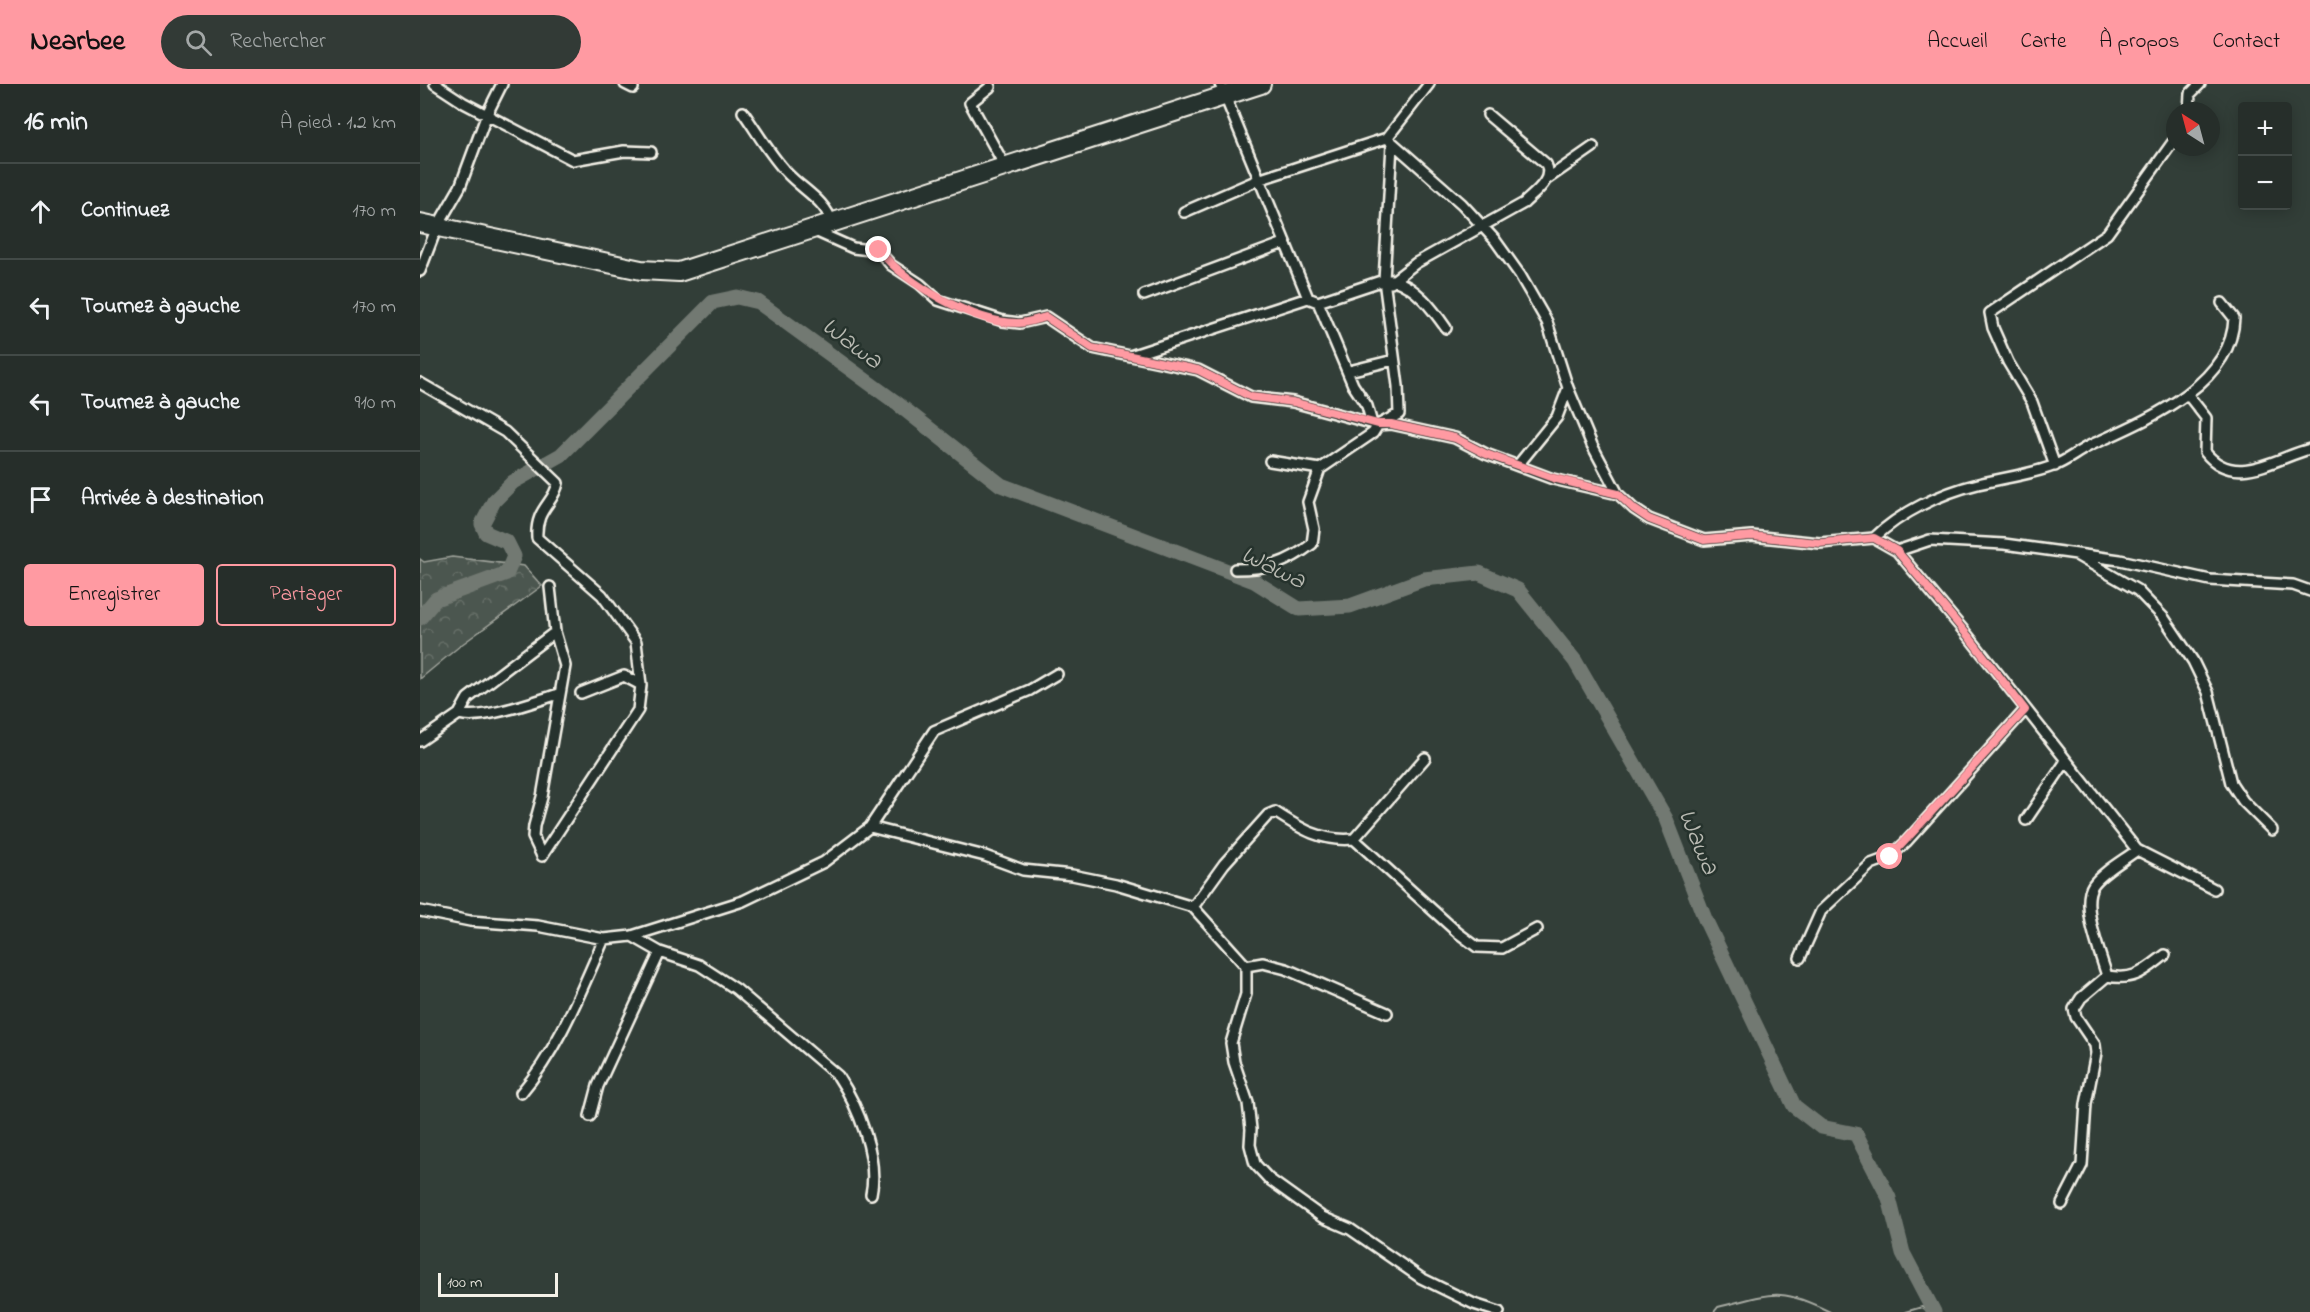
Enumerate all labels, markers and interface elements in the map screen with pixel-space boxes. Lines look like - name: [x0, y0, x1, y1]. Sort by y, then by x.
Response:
- search box: [161, 15, 581, 69]
- text: Nearbee: [30, 22, 125, 63]
- icon: search: [182, 26, 215, 59]
- text: Rechercher: [230, 26, 326, 58]
- text: Accueil: [1927, 27, 1988, 57]
- text: Carte: [2021, 27, 2066, 57]
- text: À propos: [2099, 27, 2179, 57]
- text: Contact: [2212, 27, 2280, 57]
- north arrow: [2166, 102, 2220, 156]
- map controls: [2238, 102, 2292, 210]
- button: +: [2238, 102, 2292, 156]
- text: 16 min: [24, 104, 88, 142]
- text: À pied · 1.2 km: [280, 109, 396, 138]
- button: −: [2238, 156, 2292, 210]
- icon: ahead: [24, 195, 57, 228]
- text: Continuez: [81, 195, 169, 227]
- text: 170 m: [352, 197, 396, 226]
- route end: [865, 236, 891, 262]
- icon: left: [24, 291, 57, 324]
- text: Tournez à gauche: [81, 291, 240, 323]
- text: 170 m: [352, 293, 396, 322]
- water label: Wawa: [813, 308, 891, 380]
- icon: left: [24, 387, 57, 420]
- text: Tournez à gauche: [81, 387, 240, 419]
- text: 910 m: [354, 389, 396, 418]
- icon: arrive: [24, 483, 57, 516]
- text: Arrivée à destination: [81, 483, 264, 515]
- water label: Wawa: [1234, 536, 1312, 601]
- button: Enregistrer: [24, 564, 204, 626]
- button: Partager: [216, 564, 396, 626]
- water label: Wawa: [1667, 803, 1729, 881]
- route start: [1876, 843, 1902, 869]
- scale bar: [438, 1270, 558, 1298]
- text: 100 m: [447, 1271, 482, 1295]

